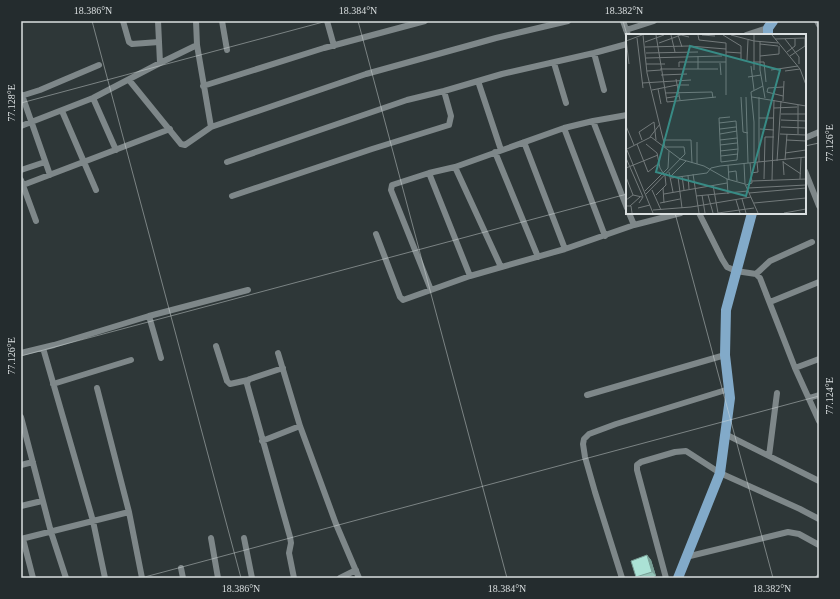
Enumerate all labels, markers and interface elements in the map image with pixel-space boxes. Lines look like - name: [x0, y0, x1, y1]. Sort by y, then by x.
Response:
- text: 18.386°N: [74, 5, 112, 16]
- text: 18.384°N: [339, 5, 377, 16]
- text: 18.382°N: [605, 5, 643, 16]
- inset map: [626, 34, 806, 214]
- text: 77.128°E: [6, 84, 17, 122]
- text: 77.126°E: [824, 124, 835, 162]
- text: 77.126°E: [6, 337, 17, 375]
- text: 77.124°E: [824, 377, 835, 415]
- text: 18.386°N: [222, 583, 260, 594]
- text: 18.384°N: [488, 583, 526, 594]
- text: 18.382°N: [753, 583, 791, 594]

